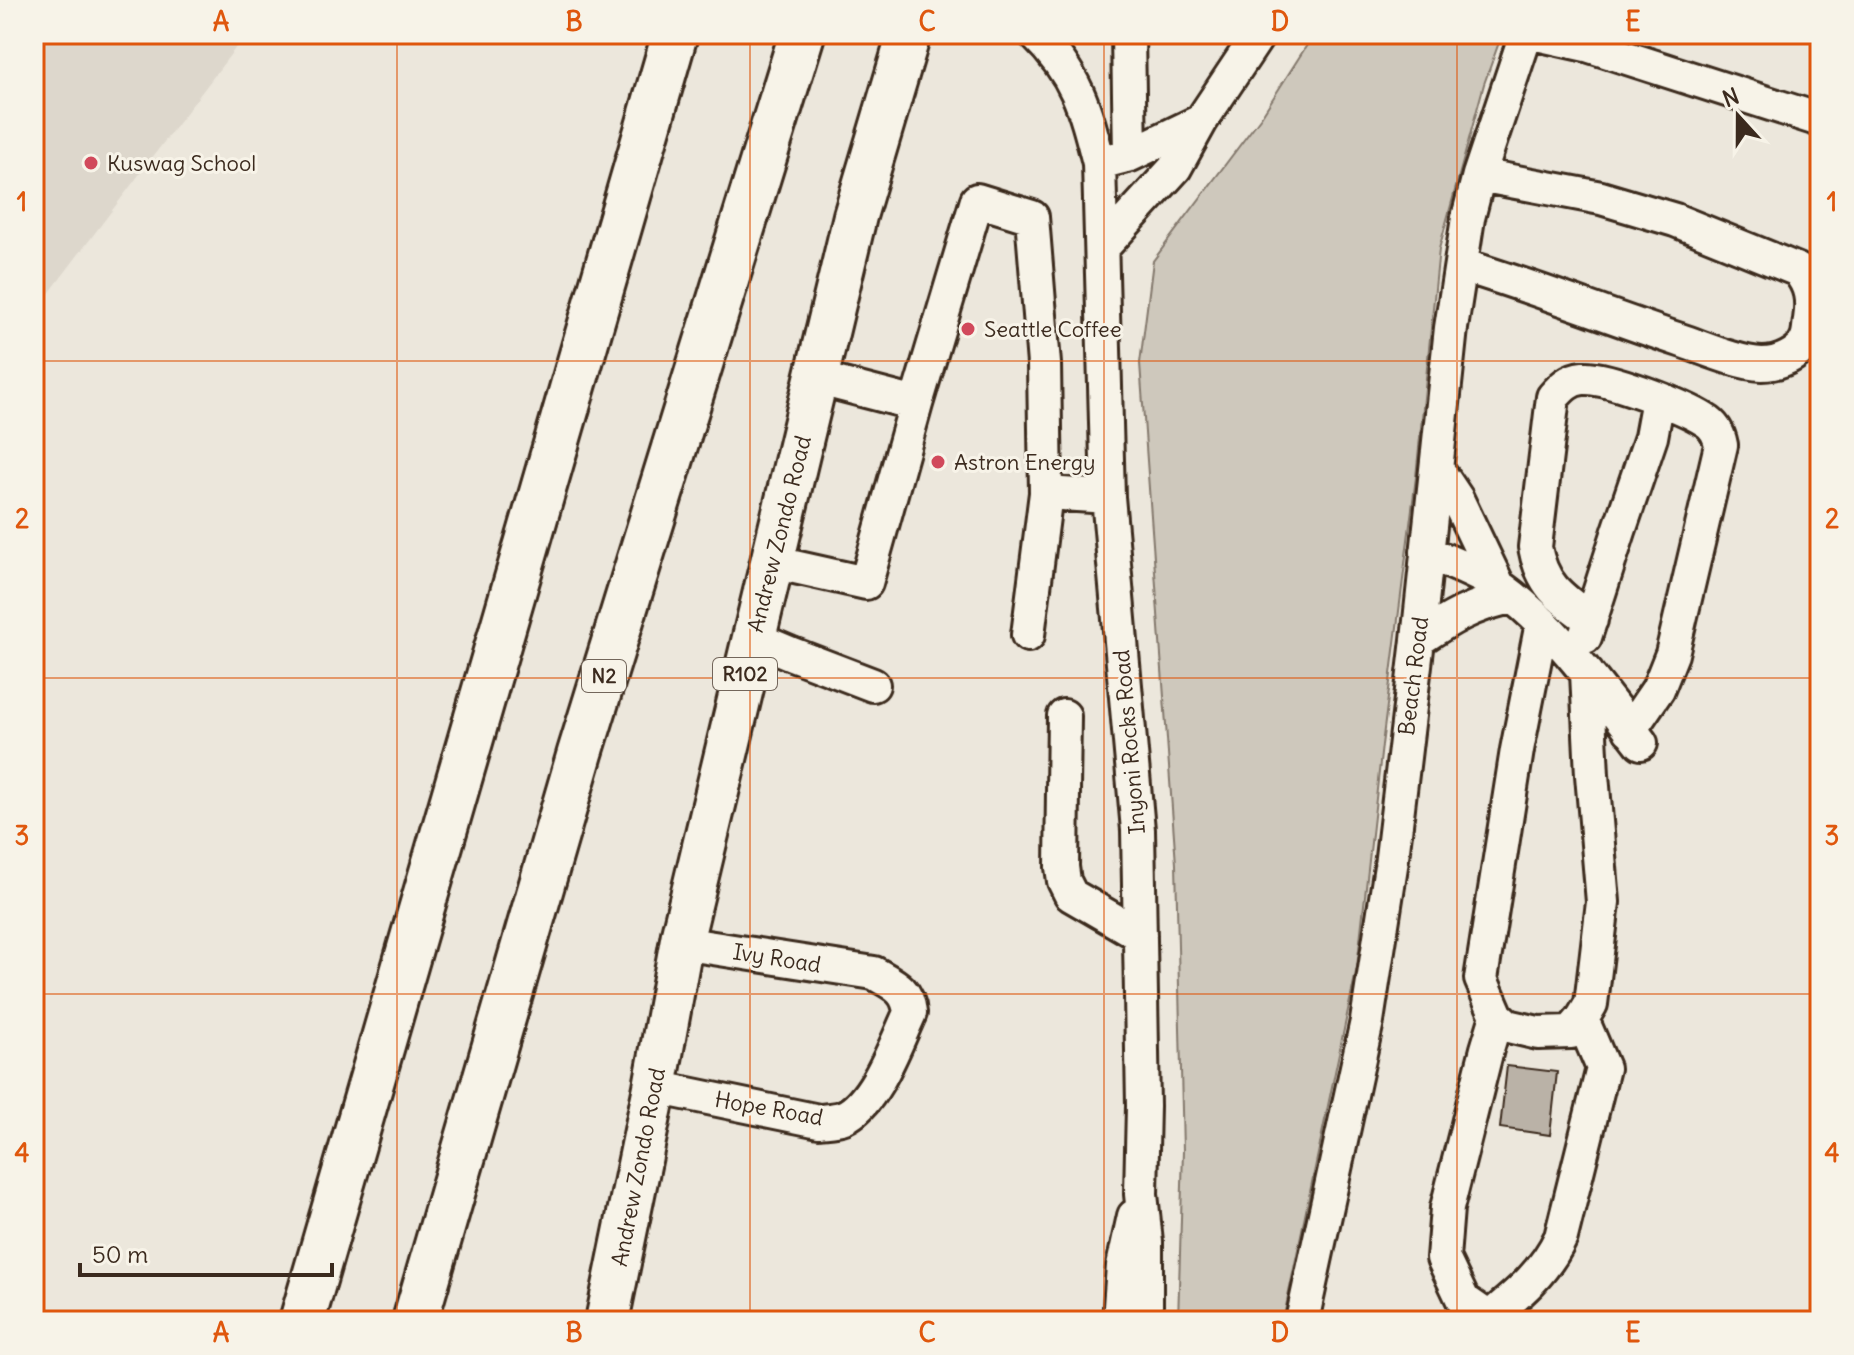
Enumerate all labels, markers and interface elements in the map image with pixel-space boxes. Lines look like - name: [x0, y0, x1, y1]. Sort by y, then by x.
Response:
- text: A: [213, 5, 230, 38]
- text: B: [565, 5, 583, 38]
- text: C: [918, 5, 936, 38]
- text: D: [1271, 5, 1289, 38]
- text: E: [1625, 5, 1641, 38]
- north arrow: [1698, 76, 1778, 156]
- text: N: [1719, 82, 1743, 113]
- place label: Kuswag School: [107, 149, 256, 177]
- marker: Kuswag School: [82, 154, 100, 172]
- text: 1: [17, 185, 27, 218]
- text: 1: [1827, 185, 1837, 218]
- place label: Seattle Coffee: [984, 315, 1122, 343]
- marker: Seattle Coffee: [959, 320, 977, 338]
- street label: Andrew Zondo Road: [741, 433, 817, 635]
- place label: Astron Energy: [954, 448, 1096, 476]
- marker: Astron Energy: [929, 453, 947, 471]
- text: 2: [15, 502, 29, 535]
- text: 2: [1825, 502, 1839, 535]
- street label: Beach Road: [1392, 615, 1434, 737]
- street label: Inyoni Rocks Road: [1107, 648, 1151, 836]
- road number: R102: [713, 658, 777, 690]
- road number: N2: [582, 660, 626, 692]
- text: 3: [15, 819, 29, 852]
- text: 3: [1825, 819, 1839, 852]
- street label: Ivy Road: [731, 937, 823, 979]
- street label: Andrew Zondo Road: [605, 1065, 671, 1269]
- street label: Hope Road: [713, 1085, 825, 1131]
- text: 4: [14, 1136, 30, 1169]
- text: 4: [1824, 1136, 1840, 1169]
- scale bar: [80, 1227, 332, 1277]
- text: 50 m: [92, 1239, 148, 1269]
- text: A: [213, 1316, 230, 1349]
- text: B: [565, 1316, 583, 1349]
- text: C: [918, 1316, 936, 1349]
- text: D: [1271, 1316, 1289, 1349]
- text: E: [1625, 1316, 1641, 1349]

